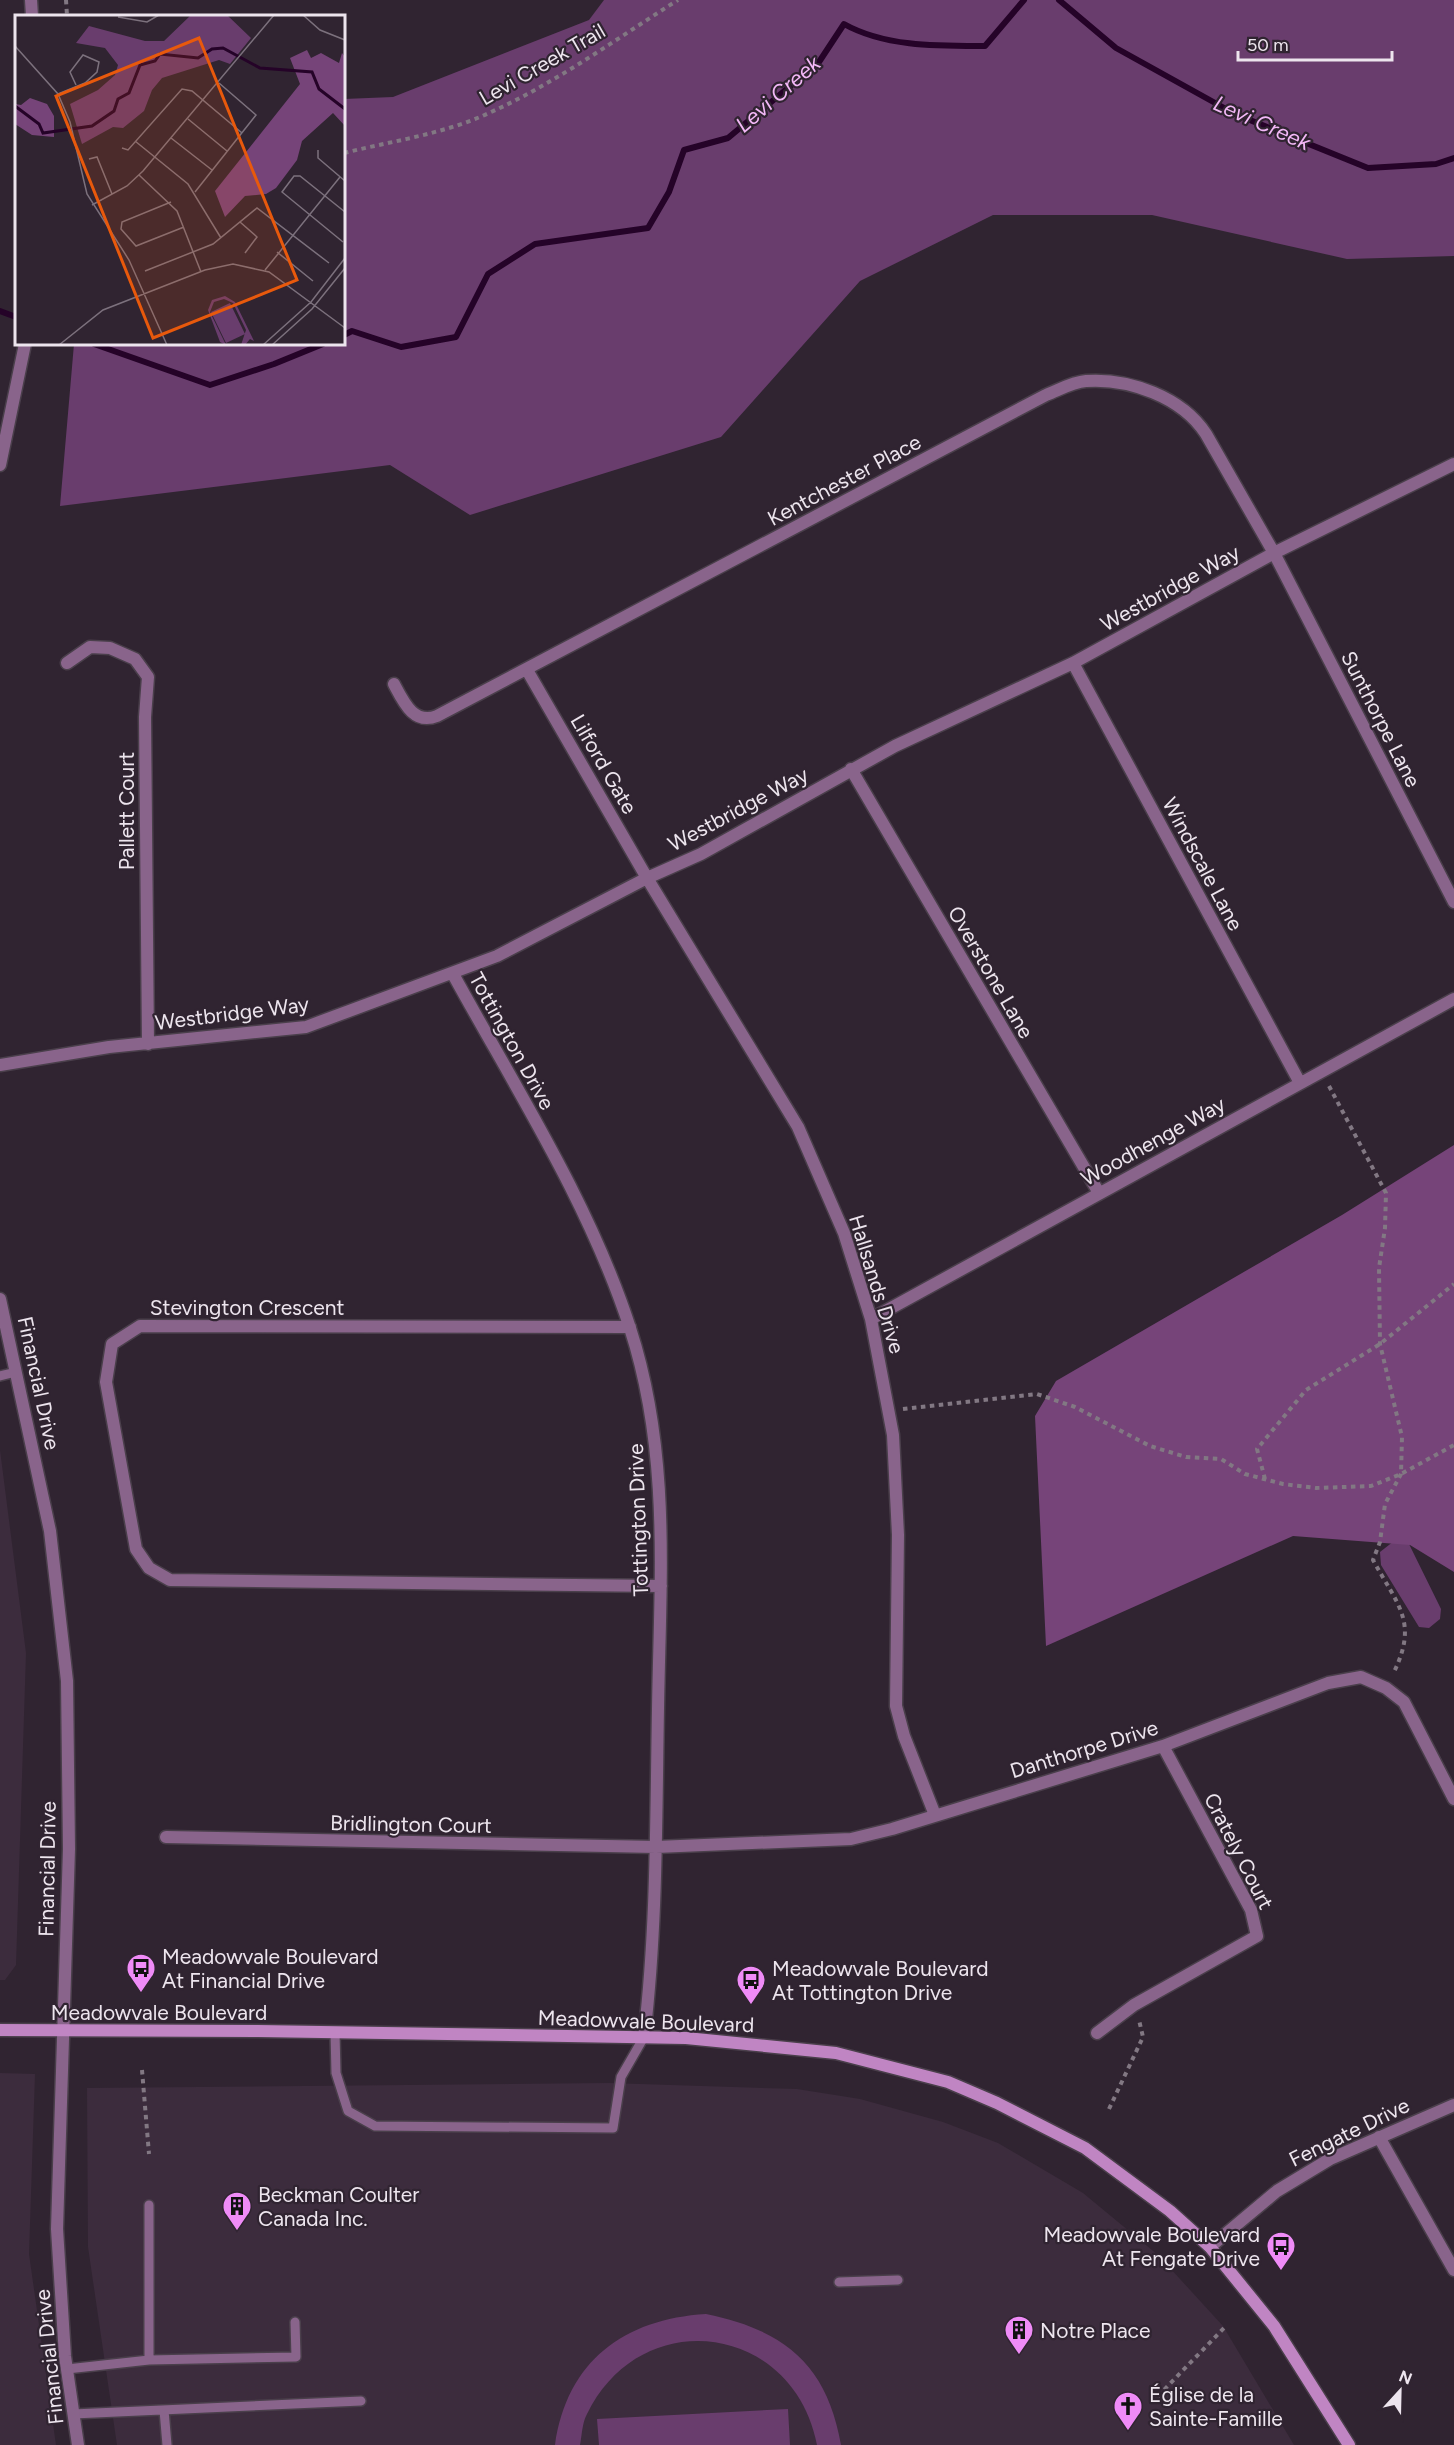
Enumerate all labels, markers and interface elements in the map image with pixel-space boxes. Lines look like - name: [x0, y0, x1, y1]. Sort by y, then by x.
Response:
- inset map: [15, 15, 345, 345]
- street label: Levi Creek Trail: [474, 18, 610, 110]
- scale bar: [1238, 24, 1392, 62]
- text: 50 m: [1247, 34, 1289, 56]
- water label: Levi Creek: [730, 49, 827, 138]
- water label: Levi Creek: [1209, 90, 1316, 157]
- street label: Kentchester Place: [763, 429, 925, 531]
- street label: Westbridge Way: [1096, 540, 1244, 636]
- street label: Sunthorpe Lane: [1336, 647, 1426, 791]
- street label: Lilford Gate: [565, 710, 643, 818]
- street label: Pallett Court: [114, 752, 139, 870]
- street label: Westbridge Way: [664, 762, 812, 856]
- street label: Windscale Lane: [1157, 793, 1249, 935]
- street label: Overstone Lane: [943, 901, 1039, 1043]
- street label: Tottington Drive: [464, 968, 560, 1114]
- street label: Westbridge Way: [154, 991, 310, 1035]
- street label: Woodhenge Way: [1077, 1091, 1229, 1191]
- street label: Hallsands Drive: [844, 1212, 910, 1356]
- street label: Stevington Crescent: [150, 1295, 344, 1320]
- street label: Financial Drive: [13, 1314, 65, 1452]
- street label: Tottington Drive: [623, 1443, 653, 1597]
- street label: Danthorpe Drive: [1007, 1715, 1161, 1783]
- street label: Crately Court: [1199, 1789, 1279, 1913]
- street label: Financial Drive: [33, 1801, 61, 1937]
- street label: Bridlington Court: [330, 1810, 492, 1838]
- place label: Meadowvale Boulevard At Financial Drive: [162, 1944, 379, 1993]
- bus stop icon: Meadowvale Boulevard At Financial Drive: [125, 1952, 157, 1994]
- place label: Meadowvale Boulevard At Tottington Drive: [772, 1956, 989, 2005]
- bus stop icon: Meadowvale Boulevard At Tottington Drive: [735, 1964, 767, 2006]
- street label: Meadowvale Boulevard: [51, 2000, 267, 2025]
- street label: Meadowvale Boulevard: [537, 2005, 755, 2037]
- street label: Fengate Drive: [1285, 2092, 1413, 2172]
- place label: Beckman Coulter Canada Inc.: [258, 2182, 419, 2231]
- building icon: Beckman Coulter Canada Inc.: [221, 2190, 253, 2232]
- place label: Meadowvale Boulevard At Fengate Drive: [1043, 2222, 1260, 2271]
- bus stop icon: Meadowvale Boulevard At Fengate Drive: [1265, 2230, 1297, 2272]
- street label: Financial Drive: [29, 2288, 69, 2426]
- building icon: Notre Place: [1003, 2314, 1035, 2356]
- place label: Notre Place: [1040, 2318, 1150, 2343]
- north arrow: [1370, 2361, 1430, 2421]
- text: N: [1396, 2366, 1415, 2389]
- place label: Église de la Sainte-Famille: [1149, 2382, 1283, 2431]
- church icon: Église de la Sainte-Famille: [1112, 2390, 1144, 2432]

